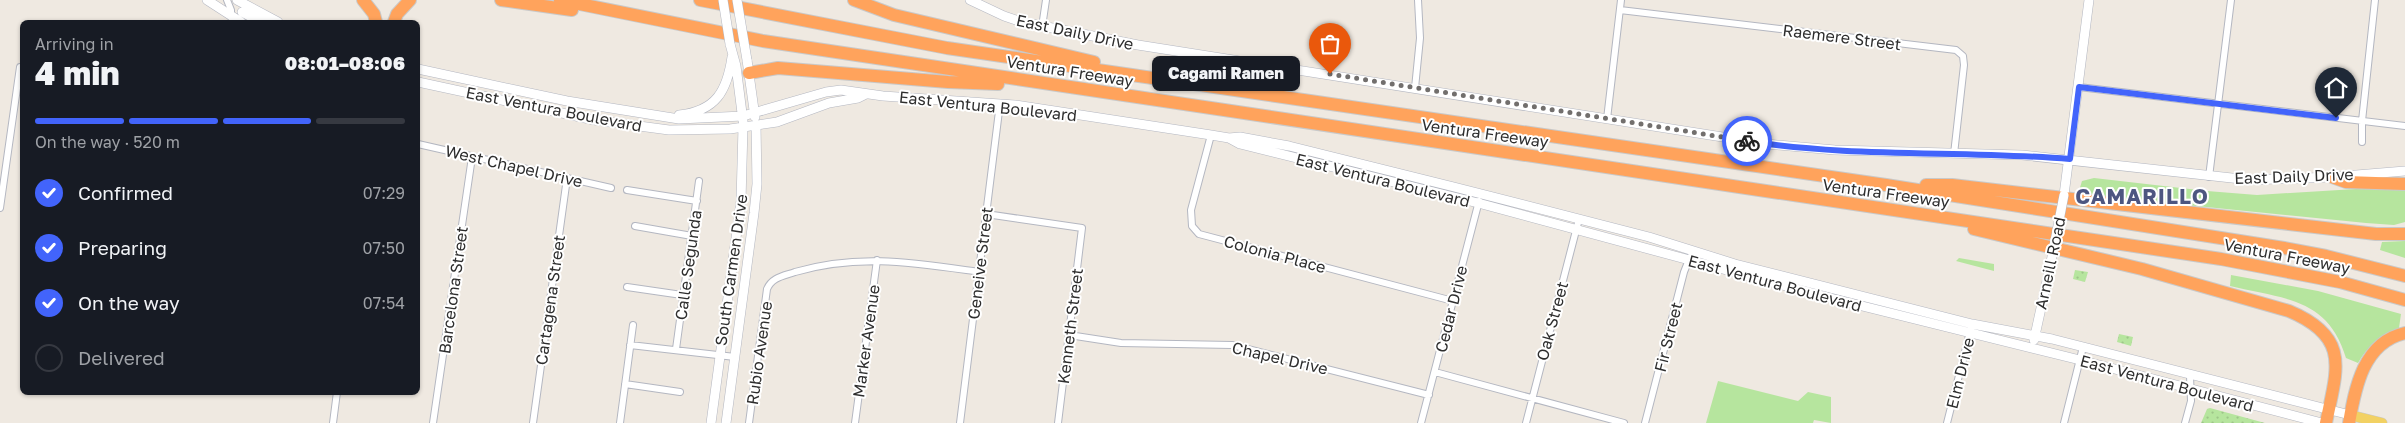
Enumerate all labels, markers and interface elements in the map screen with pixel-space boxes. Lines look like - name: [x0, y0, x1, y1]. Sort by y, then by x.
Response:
- street label: East Daily Drive: [1014, 10, 1136, 54]
- street label: Raemere Street: [1782, 20, 1902, 54]
- pin: [1309, 23, 1351, 74]
- icon: bag: [1316, 30, 1344, 58]
- text: Arriving in: [35, 34, 114, 54]
- text: 08:01–08:06: [285, 51, 405, 74]
- street label: Ventura Freeway: [1005, 51, 1135, 91]
- text: 4 min: [35, 54, 120, 92]
- callout: Cagami Ramen: [1152, 56, 1300, 92]
- text: Cagami Ramen: [1168, 63, 1284, 83]
- pin: [2315, 67, 2357, 118]
- icon: home: [2322, 74, 2350, 102]
- street label: East Ventura Boulevard: [464, 82, 644, 136]
- street label: East Ventura Boulevard: [898, 87, 1078, 125]
- street label: Ventura Freeway: [1420, 114, 1550, 152]
- courier: [1722, 116, 1772, 166]
- icon: bike: [1733, 127, 1761, 155]
- text: On the way · 520 m: [35, 132, 180, 152]
- street label: West Chapel Drive: [443, 140, 585, 192]
- street label: East Ventura Boulevard: [1294, 149, 1472, 211]
- street label: East Daily Drive: [2234, 164, 2354, 188]
- street label: Ventura Freeway: [1821, 174, 1951, 212]
- icon: check: [35, 179, 63, 207]
- text: Confirmed: [78, 181, 173, 204]
- text: 07:29: [363, 183, 405, 203]
- district label: CAMARILLO: [2075, 183, 2209, 209]
- street label: South Carmen Drive: [710, 193, 752, 347]
- street label: Geneive Street: [963, 206, 997, 320]
- street label: Calle Segunda: [670, 209, 706, 321]
- street label: Arneill Road: [2030, 215, 2070, 311]
- street label: Barcelona Street: [434, 225, 472, 355]
- street label: Colonia Place: [1222, 231, 1328, 277]
- icon: check: [35, 234, 63, 262]
- street label: Cartagena Street: [531, 234, 569, 366]
- street label: Ventura Freeway: [2222, 234, 2352, 278]
- text: Preparing: [78, 236, 167, 259]
- text: 07:50: [363, 238, 405, 258]
- street label: East Ventura Boulevard: [1686, 250, 1864, 316]
- street label: Cedar Drive: [1431, 263, 1471, 355]
- street label: Kenneth Street: [1053, 267, 1087, 385]
- street label: Oak Street: [1532, 279, 1572, 363]
- street label: Marker Avenue: [848, 283, 884, 399]
- icon: check: [35, 289, 63, 317]
- text: On the way: [78, 291, 180, 314]
- text: 07:54: [363, 293, 405, 313]
- street label: Rubio Avenue: [742, 300, 776, 406]
- street label: Fir Street: [1650, 300, 1686, 374]
- street label: Elm Drive: [1942, 335, 1978, 411]
- street label: Chapel Drive: [1230, 337, 1330, 379]
- text: Delivered: [78, 346, 165, 369]
- street label: East Ventura Boulevard: [2078, 350, 2256, 416]

